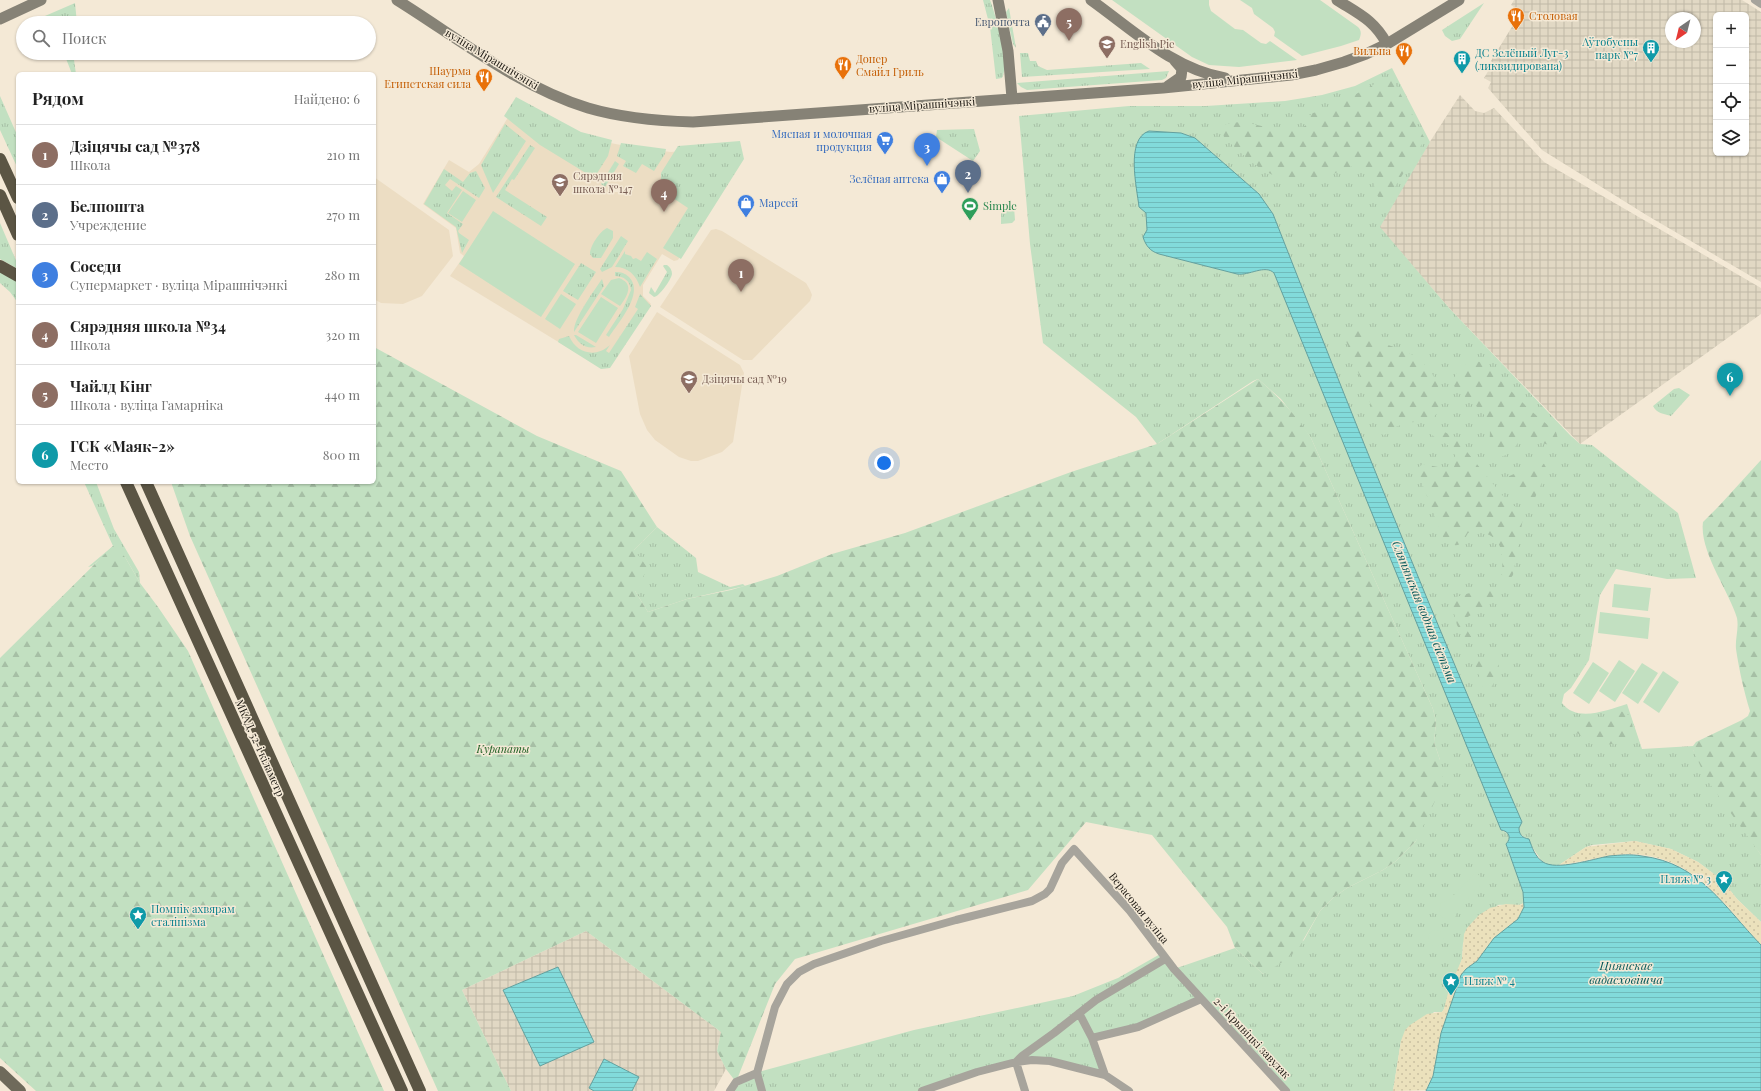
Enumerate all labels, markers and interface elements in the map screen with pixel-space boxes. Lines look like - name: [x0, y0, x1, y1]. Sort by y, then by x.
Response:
- restaurant icon: Столовая: [1506, 6, 1526, 31]
- pin: 5: [1056, 8, 1082, 41]
- place label: Столовая: [1529, 8, 1578, 23]
- public building icon: Европочта: [1033, 12, 1053, 37]
- north arrow: [1665, 12, 1701, 48]
- map controls: [1713, 12, 1749, 156]
- button: +: [1713, 12, 1749, 48]
- place label: Европочта: [975, 14, 1031, 29]
- search box: [16, 16, 376, 60]
- street label: вуліца Мірашнічэнкі: [443, 25, 542, 92]
- icon: search: [30, 27, 52, 49]
- text: Поиск: [62, 28, 107, 48]
- school or university icon: English Pie: [1097, 34, 1117, 59]
- place label: Аўтобусны парк №7: [1581, 34, 1639, 62]
- place label: English Pie: [1120, 36, 1175, 51]
- building icon: Аўтобусны парк №7: [1641, 38, 1661, 63]
- restaurant icon: Вильна: [1394, 41, 1414, 66]
- place label: Вильна: [1353, 43, 1392, 58]
- place label: ДС Зелёный Луг-3 (ликвидирована): [1475, 45, 1568, 73]
- button: −: [1713, 48, 1749, 84]
- building icon: ДС Зелёный Луг-3 (ликвидирована): [1452, 49, 1472, 74]
- place label: Донер Смайл Гриль: [856, 51, 924, 79]
- restaurant icon: Донер Смайл Гриль: [833, 55, 853, 80]
- place label: Шаурма Египетская сила: [384, 63, 472, 91]
- street label: вуліца Мірашнічэнкі: [1191, 65, 1299, 92]
- restaurant icon: Шаурма Египетская сила: [474, 67, 494, 92]
- button: locate: [1713, 84, 1749, 120]
- text: Рядом: [32, 87, 84, 109]
- text: Найдено: 6: [294, 90, 360, 107]
- street label: вуліца Мірашнічэнкі: [868, 93, 976, 116]
- button: layers: [1713, 120, 1749, 156]
- place label: Мясная и молочная продукция: [772, 126, 872, 154]
- supermarket icon: Мясная и молочная продукция: [875, 130, 895, 155]
- pin: 3: [914, 133, 940, 166]
- text: Дзіцячы сад №378: [70, 136, 200, 156]
- text: 1: [43, 146, 47, 163]
- text: 210 m: [326, 146, 360, 163]
- text: Школа: [70, 156, 110, 173]
- pin: 2: [955, 160, 981, 193]
- place label: Сярэдняя школа №147: [573, 168, 633, 196]
- shop icon: Зелёная аптека: [932, 169, 952, 194]
- place label: Зелёная аптека: [849, 171, 930, 186]
- school or university icon: Сярэдняя школа №147: [550, 172, 570, 197]
- pin: 4: [651, 179, 677, 212]
- shop icon: Марсей: [736, 193, 756, 218]
- place label: Марсей: [759, 195, 798, 210]
- text: Белпошта: [70, 196, 145, 216]
- sports icon: Simple: [960, 196, 980, 221]
- place label: Simple: [983, 198, 1017, 213]
- text: 2: [42, 206, 48, 223]
- text: 270 m: [326, 206, 360, 223]
- text: Учреждение: [70, 216, 146, 233]
- text: Соседи: [70, 256, 121, 276]
- pin: 1: [728, 259, 754, 292]
- text: 3: [42, 266, 48, 283]
- text: 280 m: [324, 266, 360, 283]
- text: Супермаркет · вуліца Мірашнічэнкі: [70, 276, 287, 293]
- text: Сярэдняя школа №34: [70, 316, 226, 336]
- text: 4: [42, 326, 48, 343]
- text: 320 m: [325, 326, 360, 343]
- text: Школа: [70, 336, 110, 353]
- pin: 6: [1717, 363, 1743, 396]
- school or university icon: Дзіцячы сад №19: [679, 369, 699, 394]
- place label: Дзіцячы сад №19: [702, 371, 787, 386]
- text: Чайлд Кінг: [70, 376, 152, 396]
- text: 5: [42, 386, 48, 403]
- text: 440 m: [325, 386, 360, 403]
- text: Школа · вуліца Гамарніка: [70, 396, 223, 413]
- text: ГСК «Маяк-2»: [70, 436, 175, 456]
- text: 6: [41, 446, 49, 463]
- text: 800 m: [323, 446, 360, 463]
- your location: [874, 453, 894, 473]
- text: Место: [70, 456, 108, 473]
- water label: Сляпянская водная сістэма: [1389, 538, 1461, 685]
- street label: МКАД, 52-і кіламетр: [232, 697, 289, 799]
- park label: Курапаты: [476, 741, 530, 756]
- street label: Верасовая вуліца: [1106, 869, 1173, 947]
- place icon: Пляж № 3: [1714, 869, 1734, 894]
- place label: Пляж № 3: [1660, 871, 1711, 886]
- place label: Помнік ахвярам сталінізма: [151, 901, 235, 929]
- place icon: Помнік ахвярам сталінізма: [128, 905, 148, 930]
- water label: Цнянскае вадасховішча: [1589, 957, 1663, 987]
- place icon: Пляж № 4: [1441, 971, 1461, 996]
- place label: Пляж № 4: [1464, 973, 1515, 988]
- street label: 2-і Крывіцкі завулак: [1211, 994, 1294, 1082]

